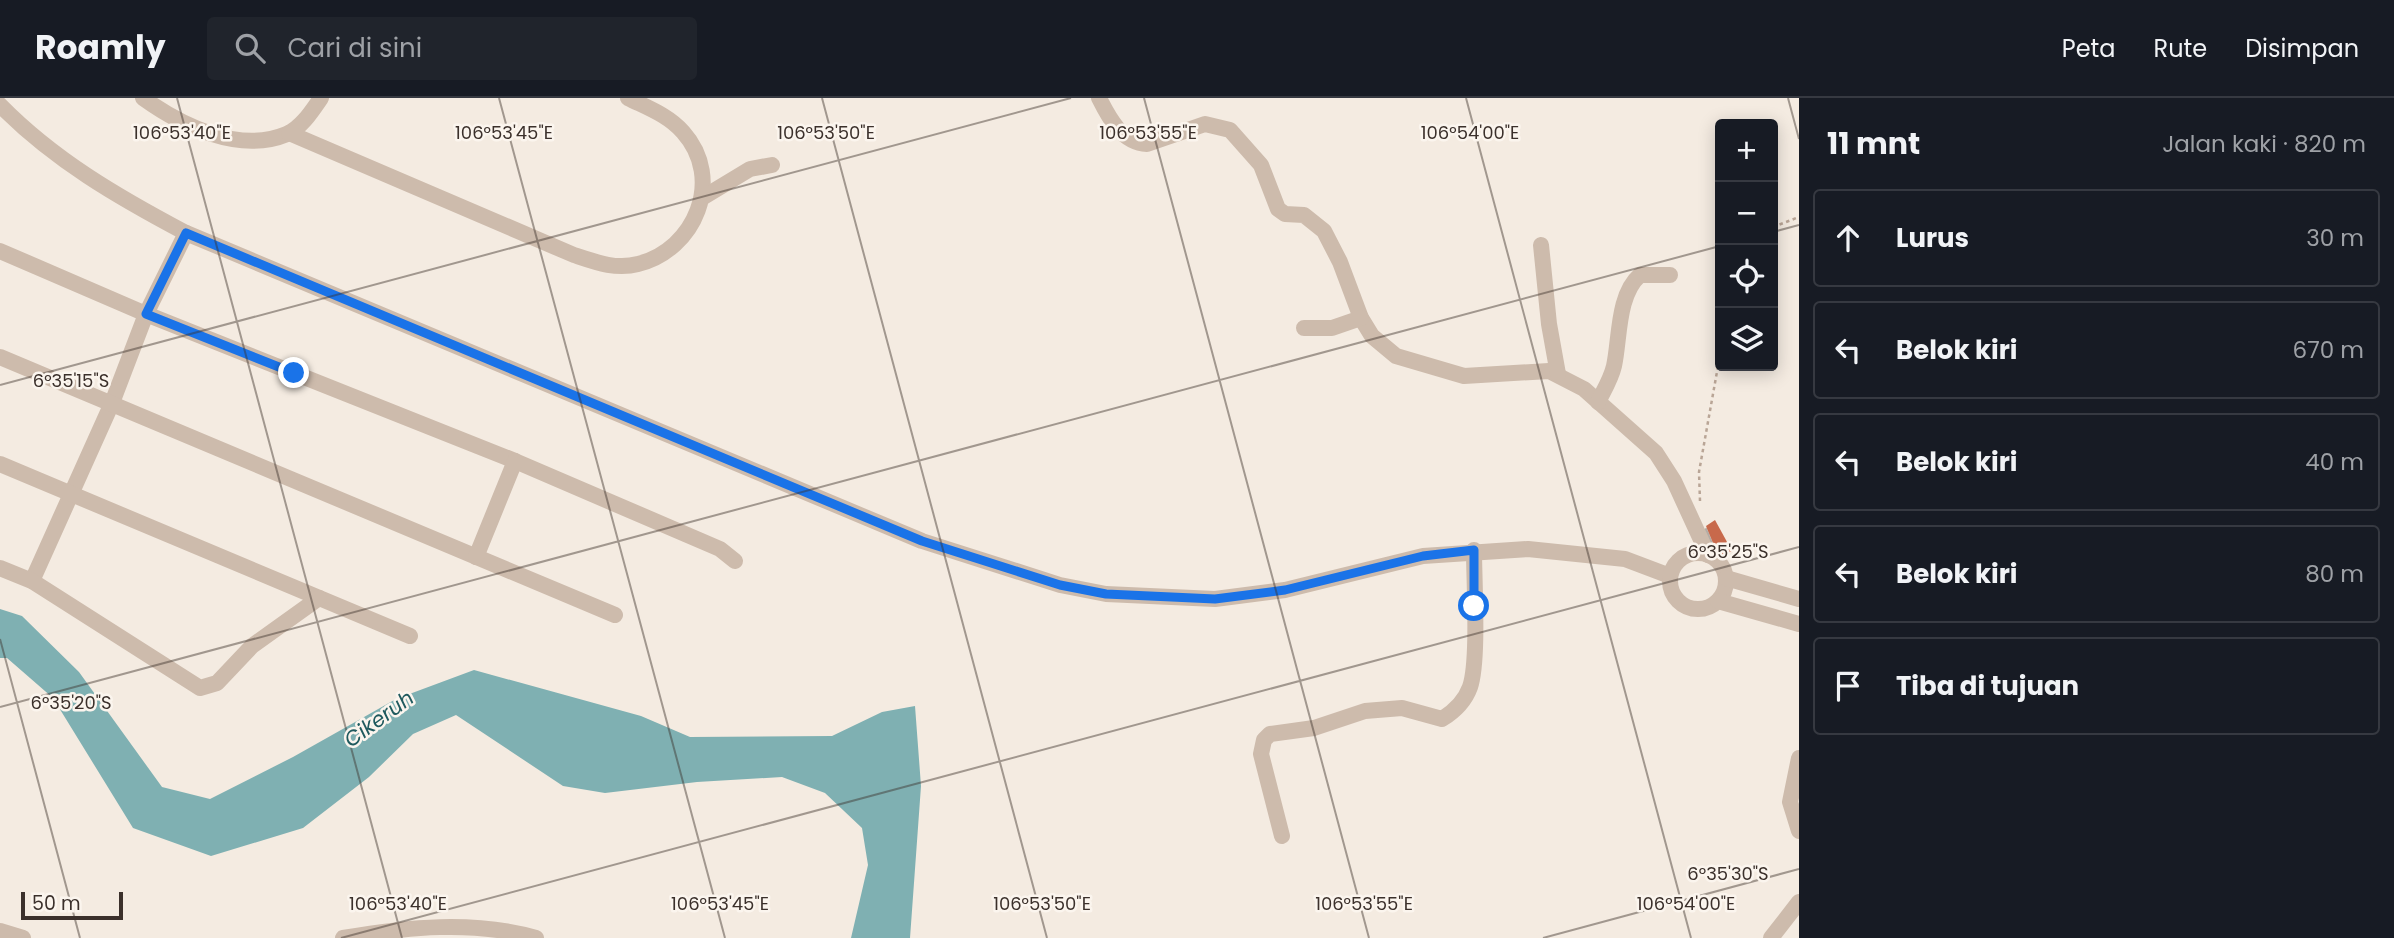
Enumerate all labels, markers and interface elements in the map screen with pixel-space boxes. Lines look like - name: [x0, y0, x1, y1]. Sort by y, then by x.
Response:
- search box: [207, 17, 697, 80]
- text: Roamly: [35, 24, 165, 71]
- icon: search: [231, 29, 269, 67]
- text: Cari di sini: [287, 30, 422, 66]
- text: Peta: [2062, 32, 2116, 65]
- text: Rute: [2154, 32, 2207, 65]
- text: Disimpan: [2245, 32, 2359, 65]
- map controls: [1715, 119, 1778, 371]
- button: +: [1715, 119, 1778, 182]
- text: 106°53'40"E: [133, 120, 231, 145]
- text: 106°53'45"E: [455, 120, 553, 145]
- text: 106°53'50"E: [777, 120, 875, 145]
- text: 106°53'55"E: [1099, 120, 1197, 145]
- text: 106°54'00"E: [1421, 120, 1519, 145]
- text: 11 mnt: [1827, 122, 1920, 165]
- text: Jalan kaki · 820 m: [2162, 128, 2366, 160]
- button: −: [1715, 182, 1778, 245]
- icon: ahead: [1829, 219, 1867, 257]
- text: Lurus: [1896, 220, 1969, 256]
- text: 30 m: [2306, 222, 2364, 254]
- button: locate: [1715, 245, 1778, 308]
- button: layers: [1715, 308, 1778, 371]
- icon: left: [1829, 331, 1867, 369]
- text: Belok kiri: [1896, 332, 2018, 368]
- text: 670 m: [2293, 334, 2364, 366]
- route end: [278, 357, 309, 388]
- text: 6°35'15"S: [33, 368, 109, 393]
- icon: left: [1829, 443, 1867, 481]
- text: Belok kiri: [1896, 444, 2018, 480]
- text: 40 m: [2305, 446, 2364, 478]
- text: 6°35'25"S: [1687, 539, 1769, 564]
- icon: left: [1829, 555, 1867, 593]
- text: Belok kiri: [1896, 556, 2018, 592]
- text: 80 m: [2305, 558, 2364, 590]
- route start: [1458, 590, 1489, 621]
- icon: arrive: [1829, 667, 1867, 705]
- text: Tiba di tujuan: [1896, 668, 2079, 704]
- water label: Cikeruh: [338, 683, 420, 754]
- text: 6°35'20"S: [30, 690, 112, 715]
- text: 6°35'30"S: [1687, 861, 1769, 886]
- scale bar: [21, 889, 122, 921]
- text: 50 m: [32, 890, 81, 917]
- text: 106°53'40"E: [349, 891, 447, 916]
- text: 106°53'45"E: [671, 891, 769, 916]
- text: 106°53'50"E: [993, 891, 1091, 916]
- text: 106°53'55"E: [1315, 891, 1413, 916]
- text: 106°54'00"E: [1637, 891, 1735, 916]

